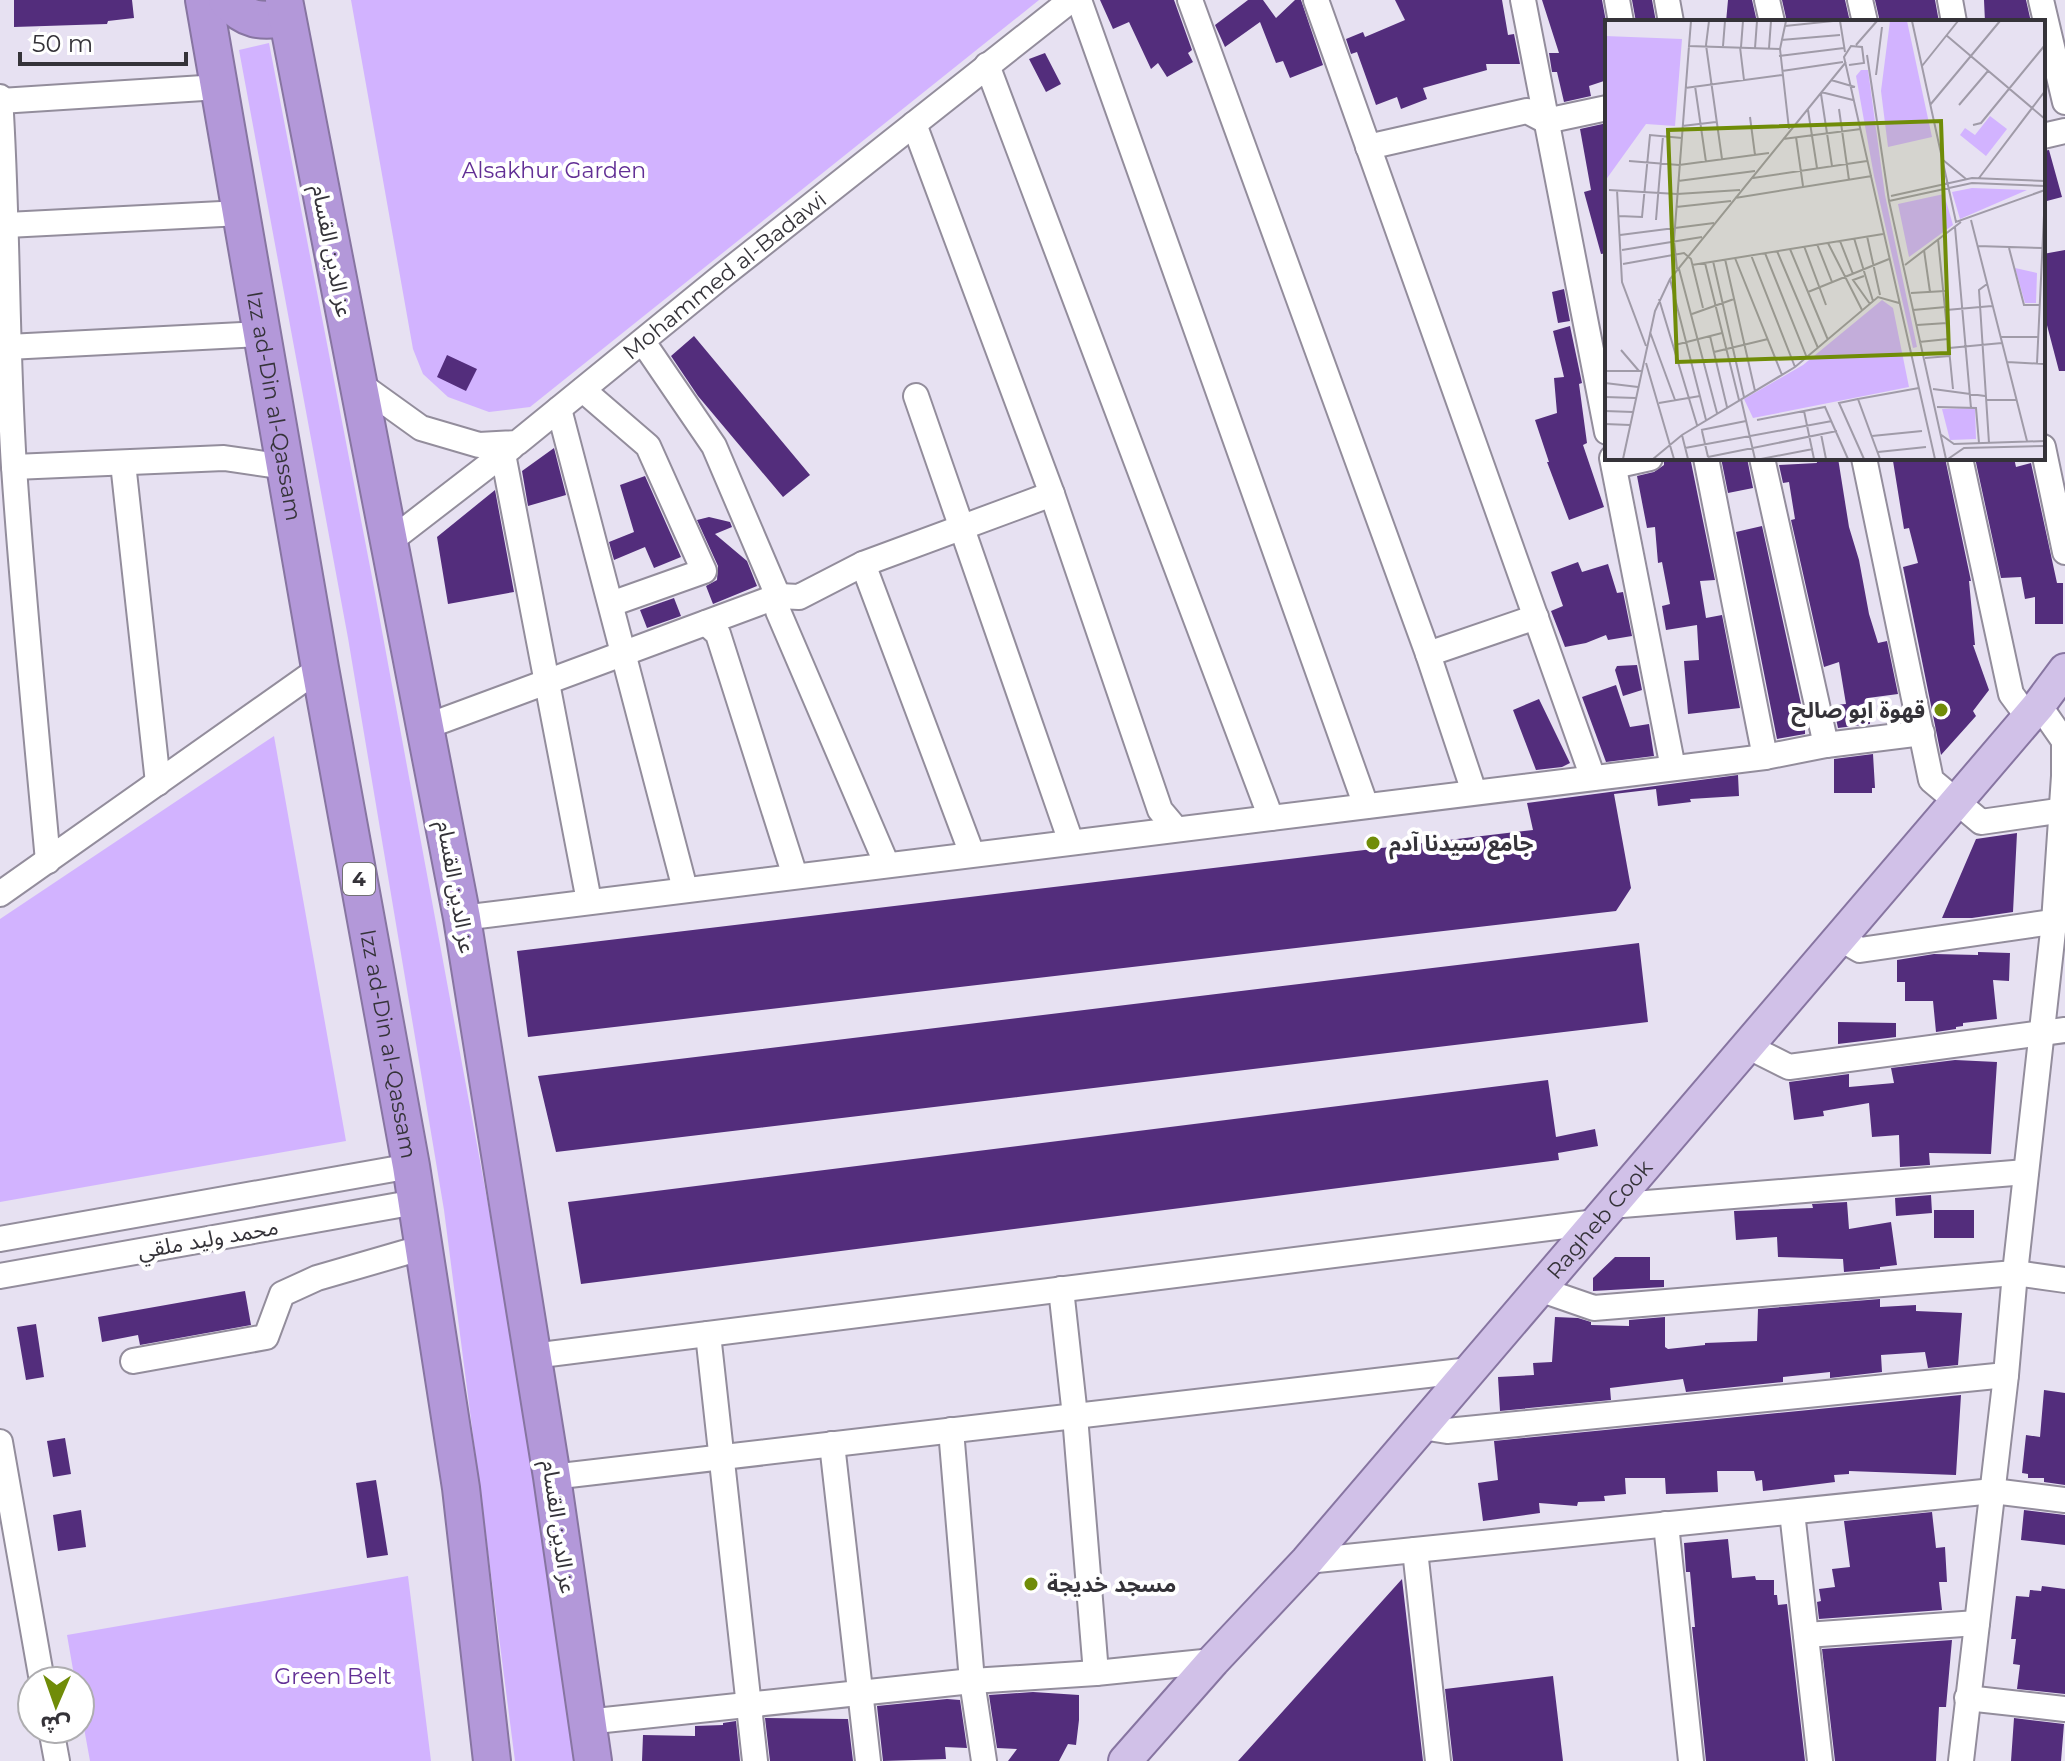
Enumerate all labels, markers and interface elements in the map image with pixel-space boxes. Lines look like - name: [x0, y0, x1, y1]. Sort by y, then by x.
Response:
- scale bar: [20, 16, 186, 66]
- inset map: [1605, 20, 2045, 460]
- text: 50 m: [32, 29, 93, 58]
- park label: Alsakhur Garden: [462, 157, 646, 184]
- street label: عز الدين القسام: [303, 183, 358, 320]
- street label: Mohammed al-Badawi: [617, 185, 831, 365]
- street label: Izz ad-Din al-Qassam: [241, 289, 308, 523]
- place label: قهوة ابو صالح: [1791, 697, 1925, 727]
- marker: قهوة ابو صالح: [1932, 701, 1950, 719]
- street label: عز الدين القسام: [428, 819, 481, 956]
- place label: جامع سيدنا آدم: [1389, 830, 1534, 860]
- marker: جامع سيدنا آدم: [1364, 834, 1382, 852]
- road number: 4: [343, 863, 375, 895]
- street label: Izz ad-Din al-Qassam: [354, 927, 423, 1161]
- street label: Ragheb Cook: [1541, 1153, 1658, 1285]
- street label: محمد وليد ملقي: [136, 1213, 281, 1268]
- street label: عز الدين القسام: [533, 1459, 582, 1596]
- place label: مسجد خديجة: [1047, 1571, 1176, 1598]
- marker: مسجد خديجة: [1022, 1575, 1040, 1593]
- park label: Green Belt: [274, 1663, 392, 1690]
- north arrow: [16, 1665, 96, 1745]
- text: ش: [40, 1710, 71, 1739]

